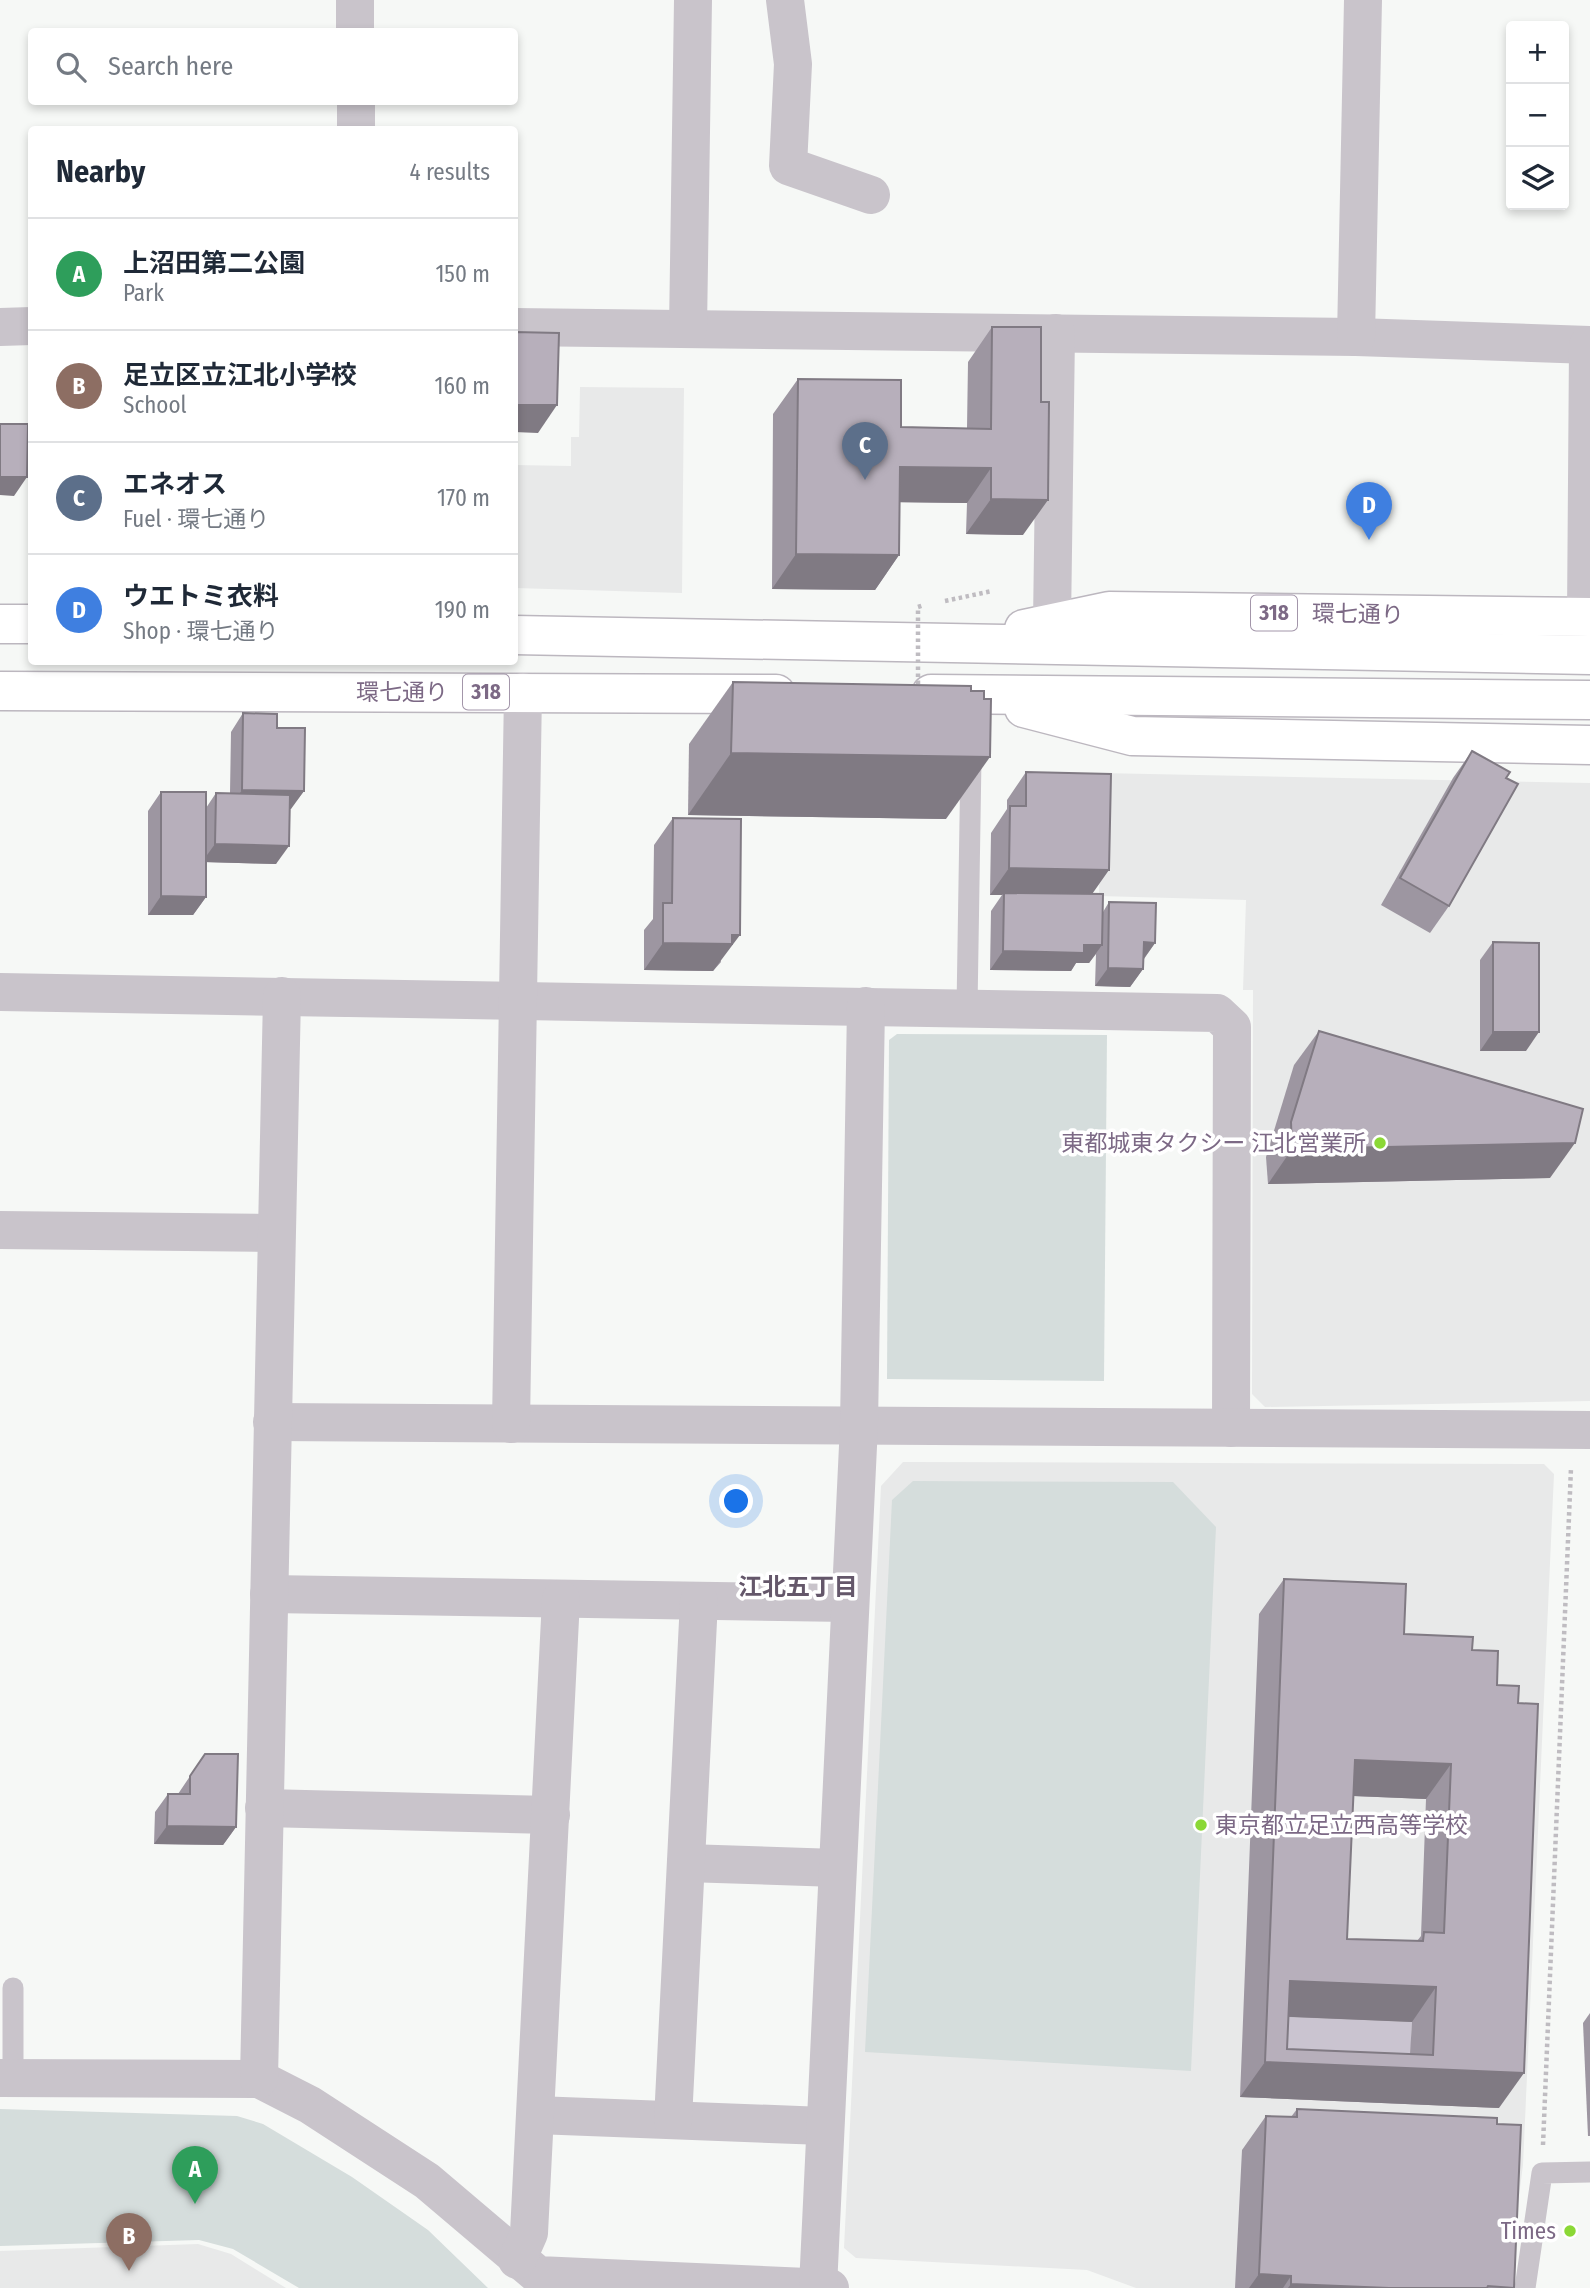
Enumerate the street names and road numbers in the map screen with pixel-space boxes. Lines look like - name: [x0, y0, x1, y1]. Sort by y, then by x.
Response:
- road number: 318: [1251, 596, 1297, 630]
- street label: 環七通り: [1312, 599, 1404, 629]
- road number: 318: [463, 674, 509, 710]
- street label: 環七通り: [356, 678, 448, 706]

